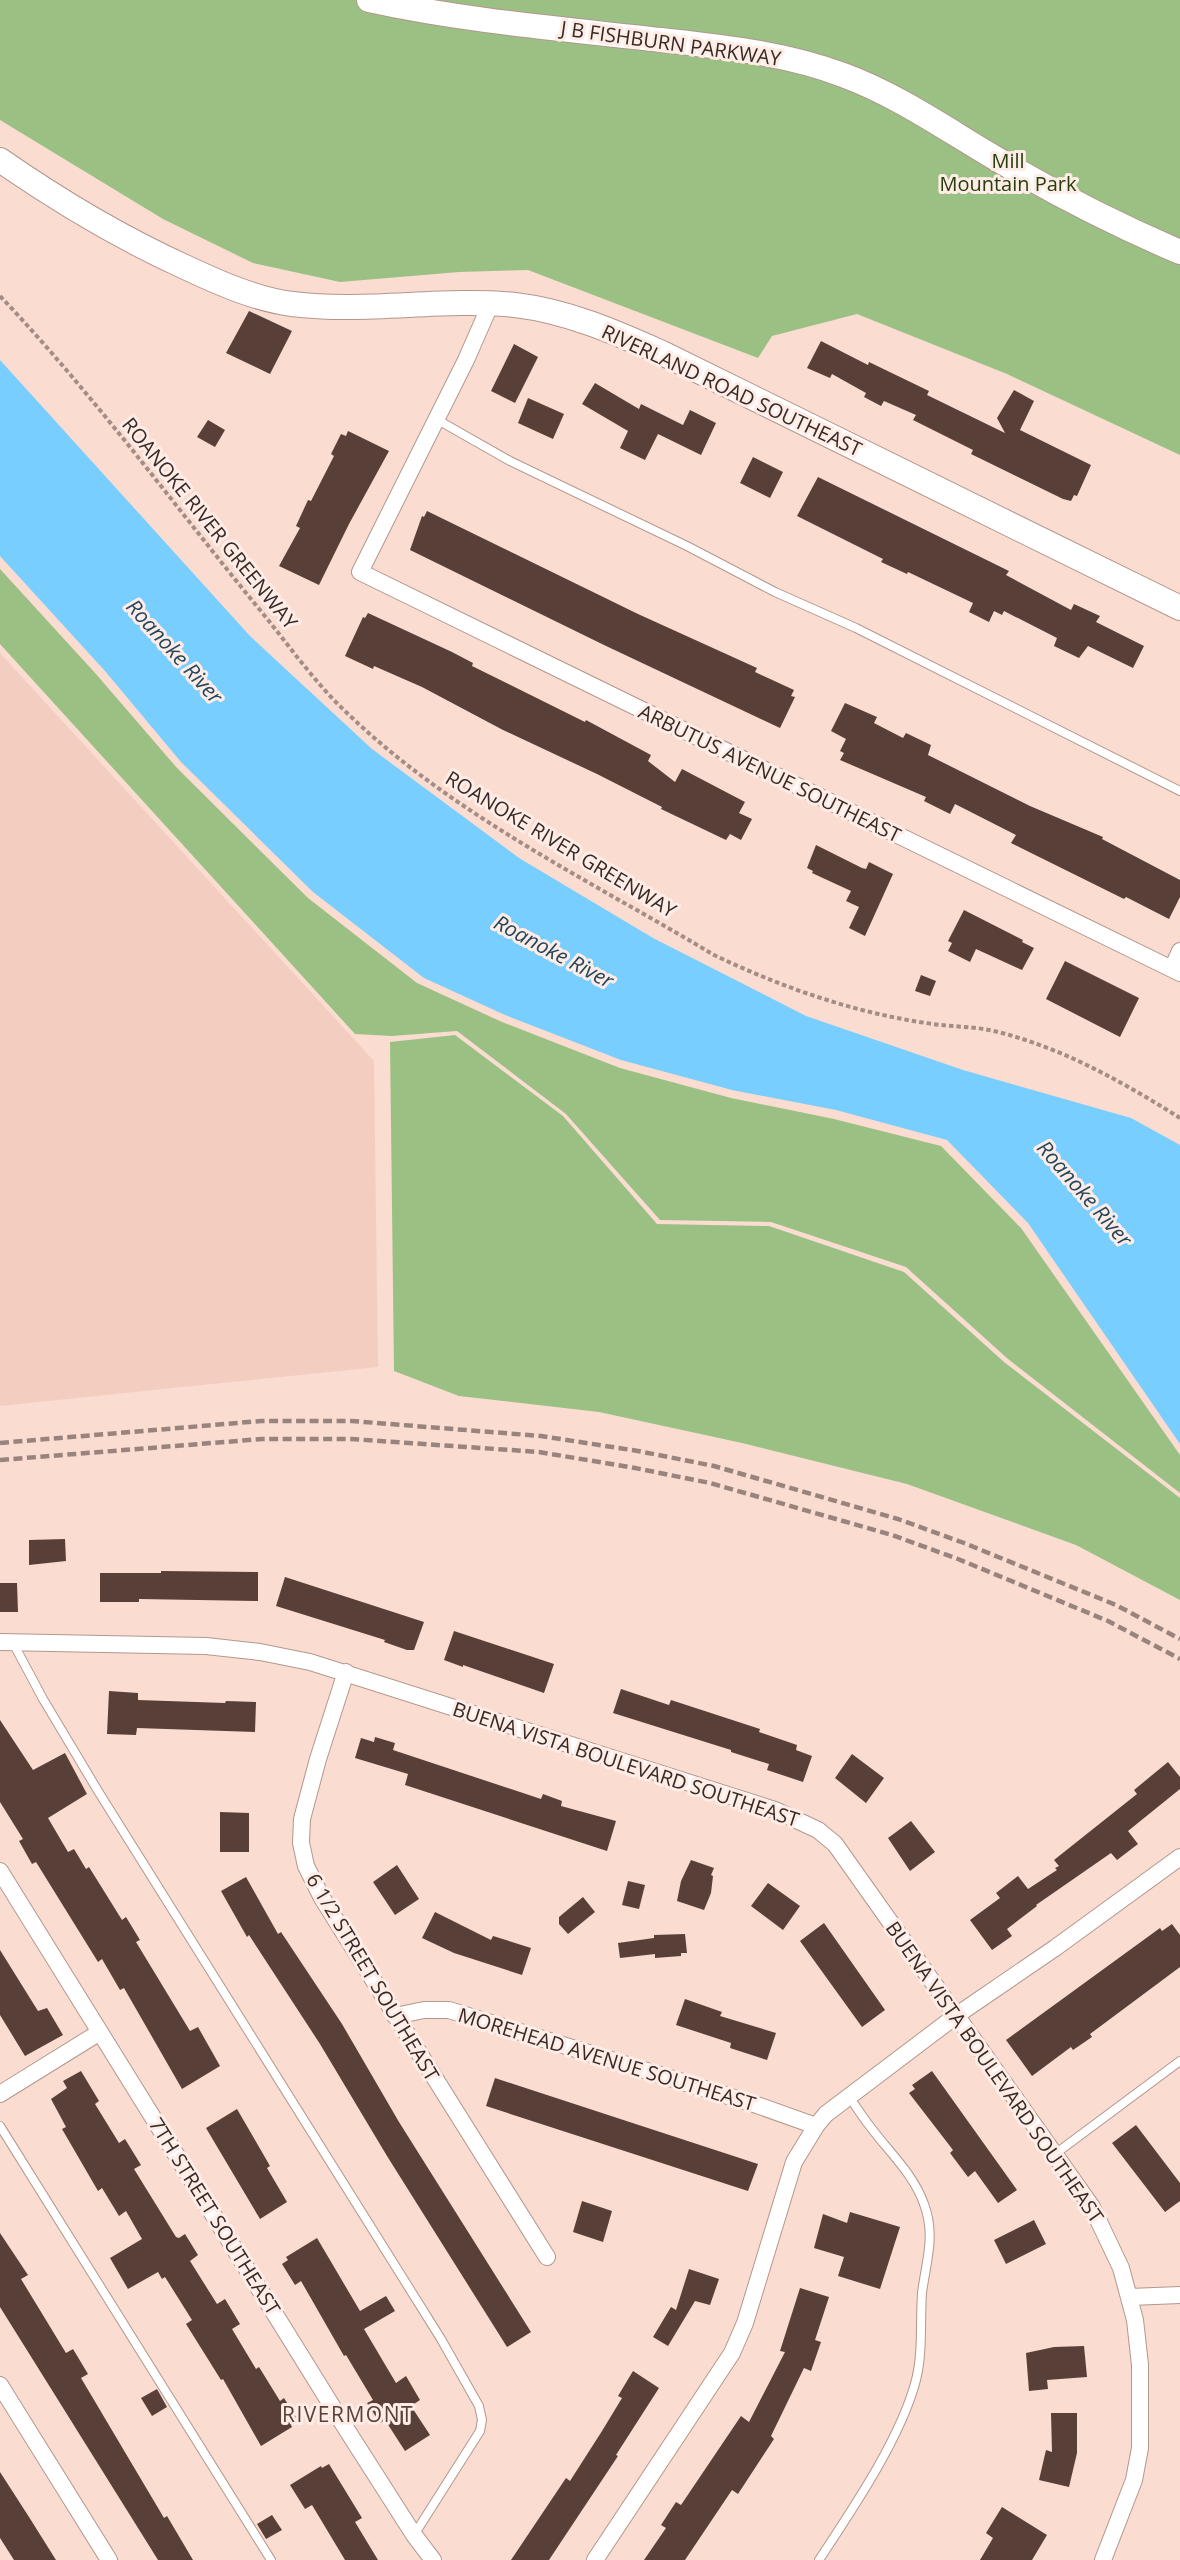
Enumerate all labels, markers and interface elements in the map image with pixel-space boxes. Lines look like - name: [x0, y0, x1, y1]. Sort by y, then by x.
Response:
- street label: J B FISHBURN PARKWAY: [557, 14, 784, 72]
- park label: Mill Mountain Park: [939, 147, 1077, 197]
- street label: RIVERLAND ROAD SOUTHEAST: [598, 318, 866, 462]
- street label: ROANOKE RIVER GREENWAY: [116, 412, 304, 635]
- water label: Roanoke River: [121, 593, 230, 710]
- street label: ARBUTUS AVENUE SOUTHEAST: [634, 698, 906, 848]
- street label: ROANOKE RIVER GREENWAY: [441, 764, 682, 924]
- water label: Roanoke River: [489, 908, 619, 995]
- water label: Roanoke River: [1031, 1134, 1139, 1252]
- street label: BUENA VISTA BOULEVARD SOUTHEAST: [449, 1695, 803, 1833]
- street label: 6 1/2 STREET SOUTHEAST: [300, 1868, 446, 2086]
- street label: BUENA VISTA BOULEVARD SOUTHEAST: [880, 1916, 1110, 2228]
- street label: MOREHEAD AVENUE SOUTHEAST: [455, 2001, 759, 2117]
- street label: 7TH STREET SOUTHEAST: [143, 2112, 287, 2320]
- district label: RIVERMONT: [282, 2400, 414, 2428]

